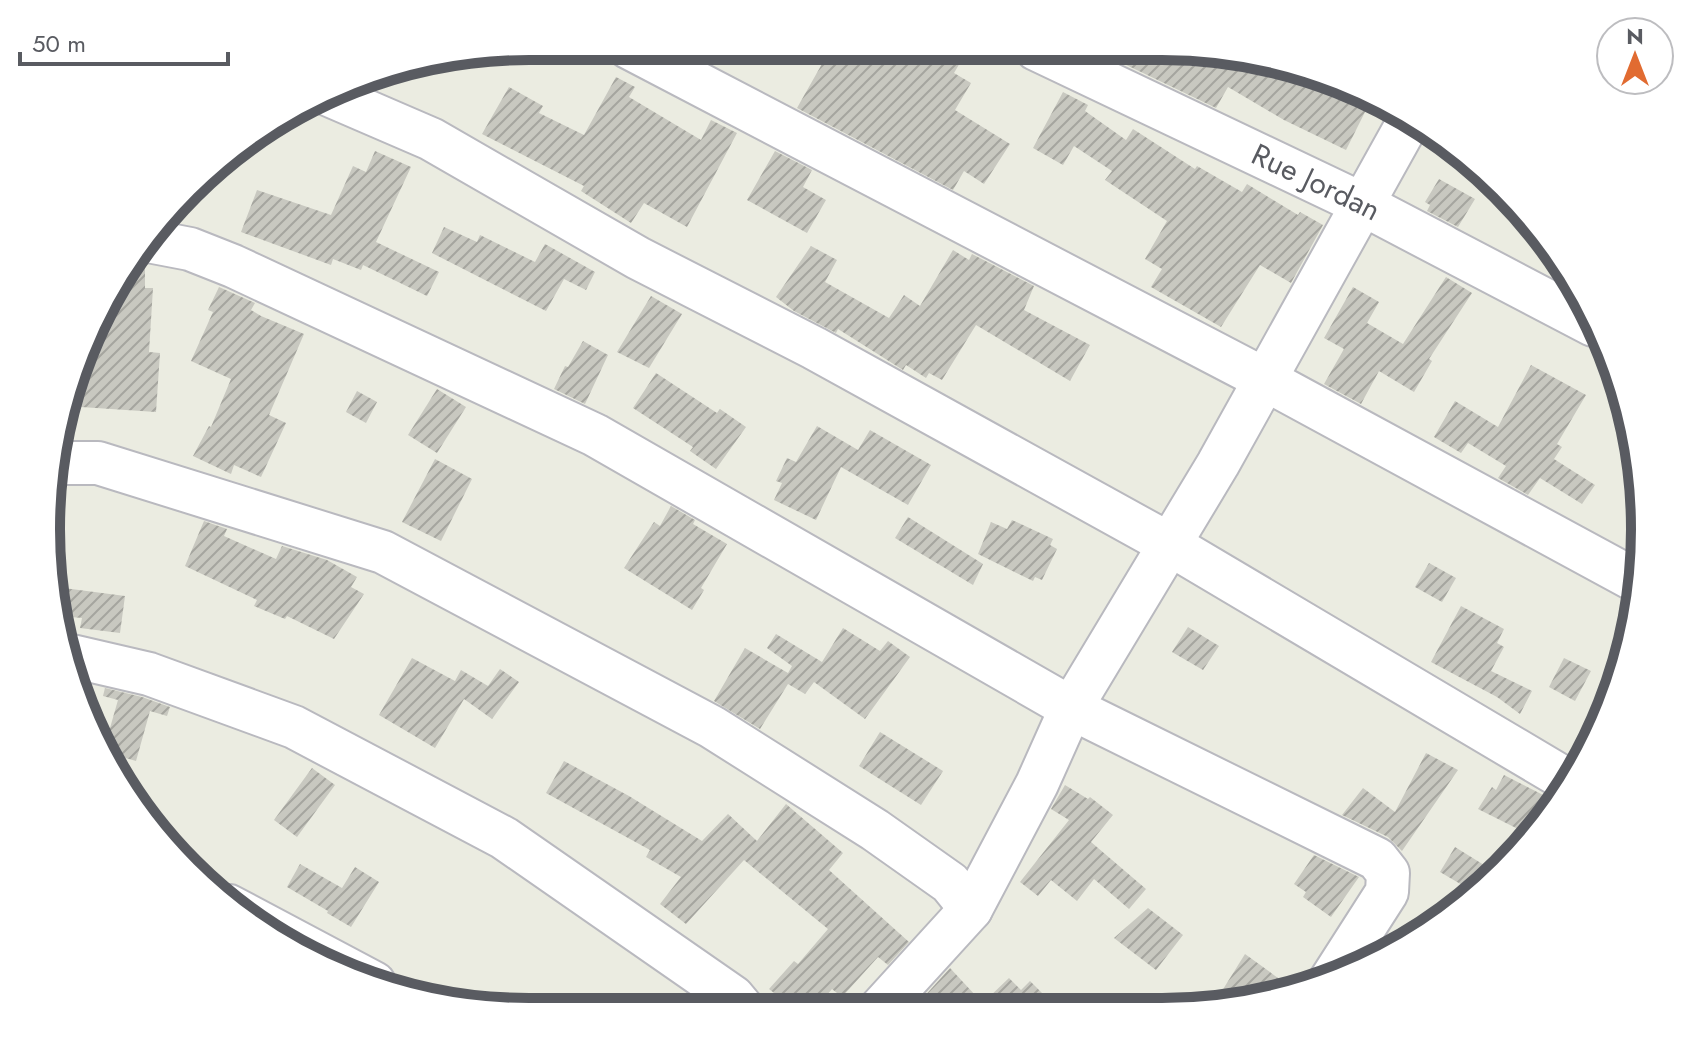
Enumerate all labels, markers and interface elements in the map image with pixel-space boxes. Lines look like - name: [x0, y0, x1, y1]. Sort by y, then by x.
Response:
- scale bar: [20, 16, 228, 66]
- north arrow: [1595, 16, 1675, 96]
- text: N: [1626, 20, 1644, 52]
- text: 50 m: [32, 26, 86, 61]
- street label: Rue Jordan: [1245, 133, 1388, 231]

